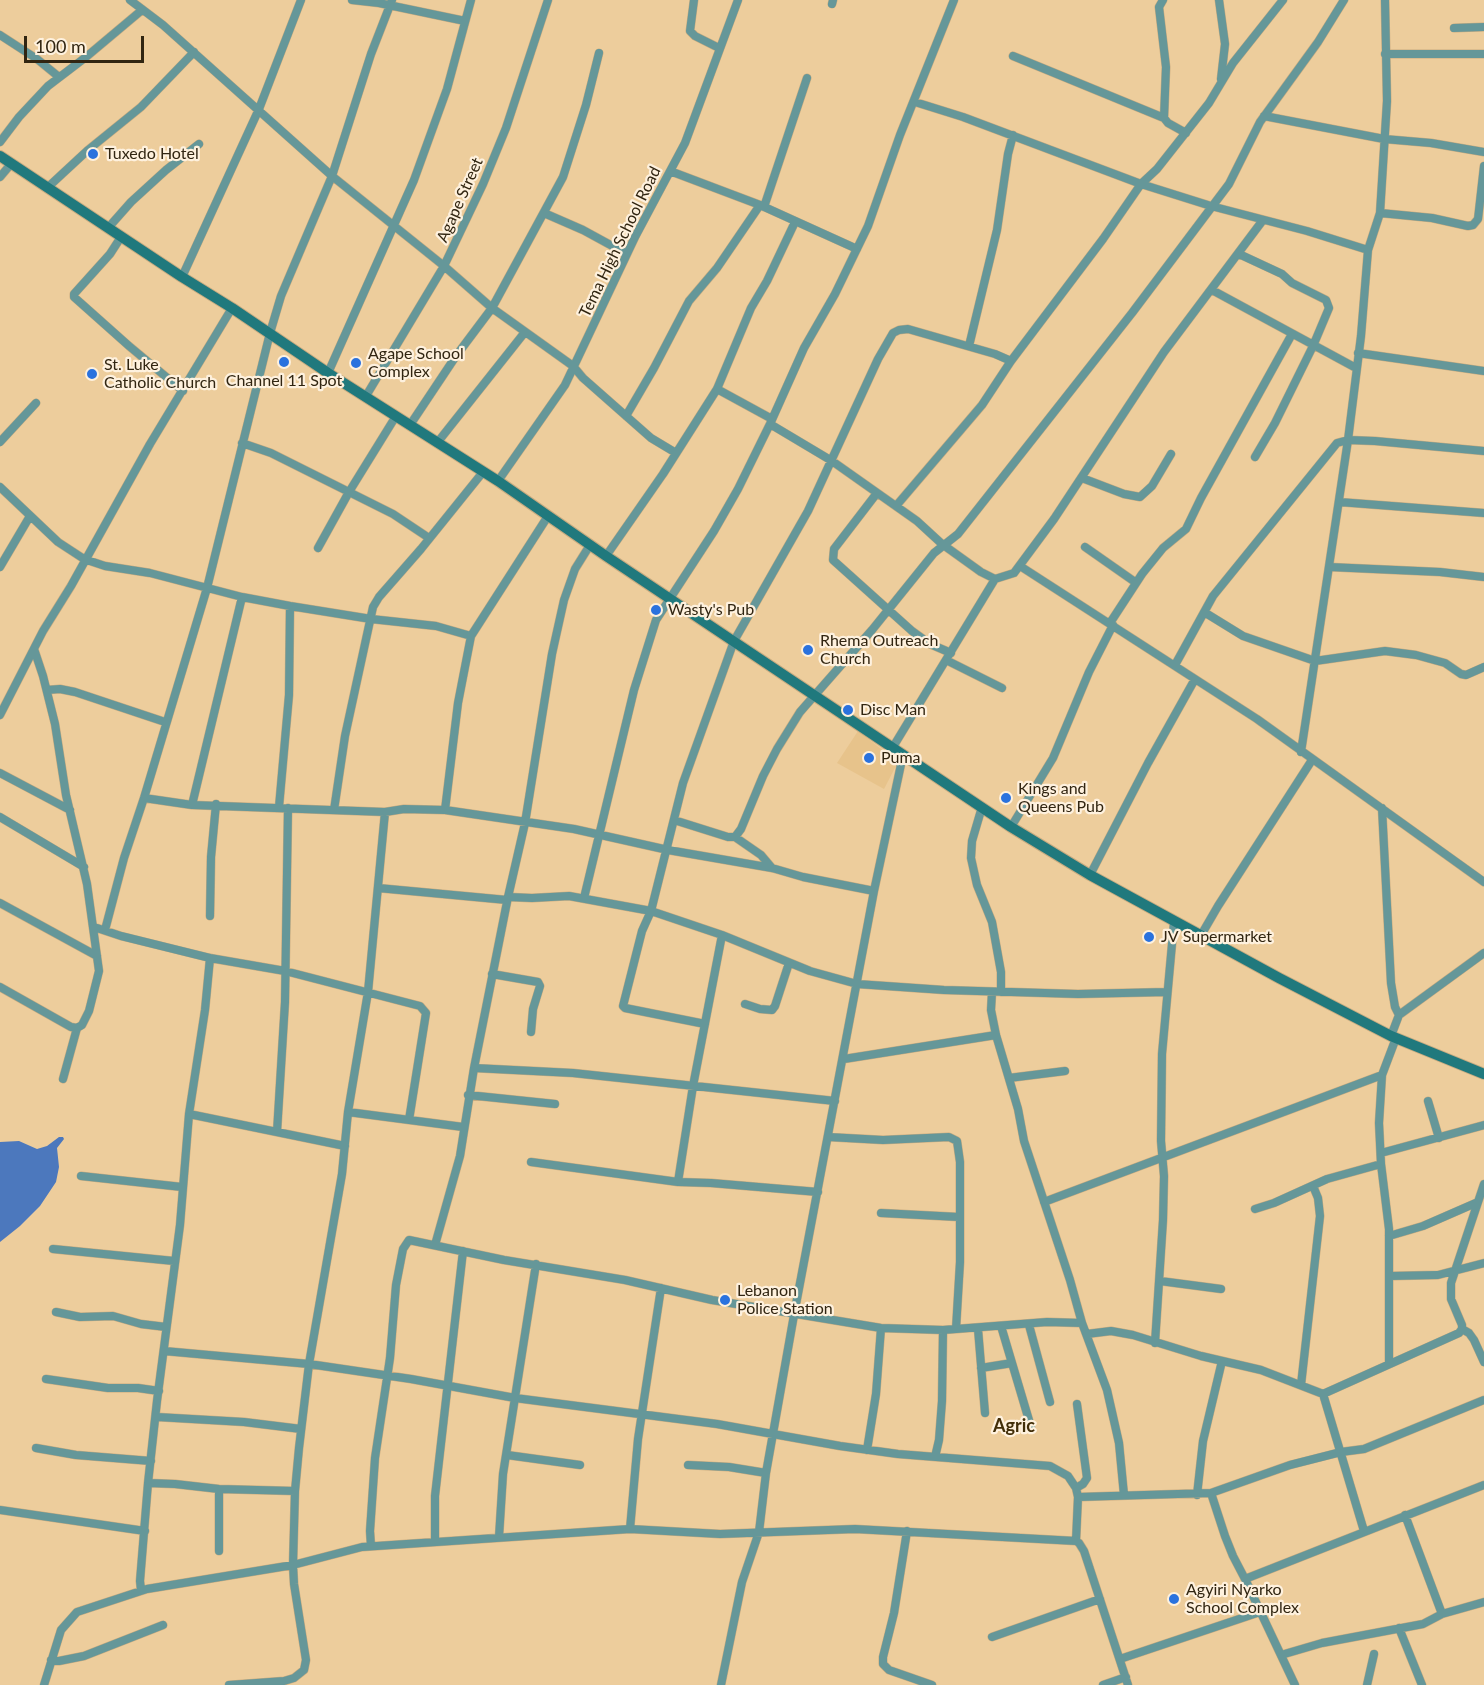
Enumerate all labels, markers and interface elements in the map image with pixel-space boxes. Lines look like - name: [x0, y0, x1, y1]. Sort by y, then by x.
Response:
- scale bar: [27, 24, 147, 62]
- text: 100 m: [35, 35, 86, 57]
- place label: Tuxedo Hotel: [105, 144, 199, 164]
- marker: Tuxedo Hotel: [86, 147, 100, 161]
- street label: Agape Street: [433, 155, 487, 245]
- street label: Tema High School Road: [575, 164, 665, 320]
- place label: Agape School Complex: [368, 344, 464, 382]
- place label: St. Luke Catholic Church: [104, 355, 216, 393]
- marker: Channel 11 Spot: [277, 355, 291, 369]
- marker: Agape School Complex: [349, 356, 363, 370]
- marker: St. Luke Catholic Church: [85, 367, 99, 381]
- place label: Channel 11 Spot: [226, 371, 342, 391]
- place label: Wasty's Pub: [668, 600, 754, 620]
- marker: Wasty's Pub: [649, 603, 663, 617]
- place label: Rhema Outreach Church: [820, 631, 938, 669]
- marker: Rhema Outreach Church: [801, 643, 815, 657]
- place label: Disc Man: [860, 700, 926, 720]
- marker: Disc Man: [841, 703, 855, 717]
- place label: Puma: [881, 748, 921, 768]
- marker: Puma: [862, 751, 876, 765]
- place label: Kings and Queens Pub: [1018, 779, 1104, 817]
- marker: Kings and Queens Pub: [999, 791, 1013, 805]
- place label: JV Supermarket: [1161, 927, 1272, 947]
- marker: JV Supermarket: [1142, 930, 1156, 944]
- place label: Lebanon Police Station: [737, 1281, 833, 1319]
- marker: Lebanon Police Station: [718, 1293, 732, 1307]
- district label: Agric: [993, 1415, 1035, 1437]
- place label: Agyiri Nyarko School Complex: [1186, 1580, 1299, 1618]
- marker: Agyiri Nyarko School Complex: [1167, 1592, 1181, 1606]

